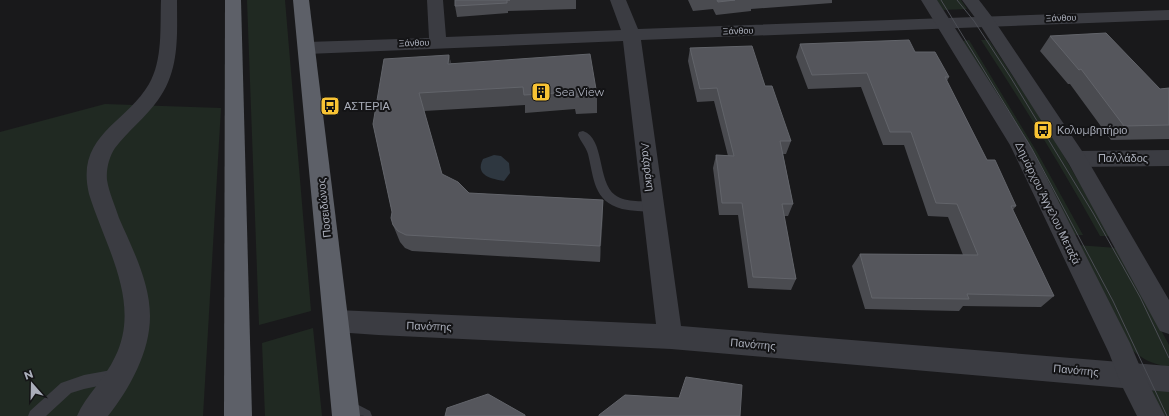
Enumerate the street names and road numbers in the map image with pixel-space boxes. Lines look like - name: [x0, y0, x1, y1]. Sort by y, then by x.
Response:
- street label: Ξάνθου: [1046, 11, 1076, 24]
- street label: Ξάνθου: [723, 24, 753, 37]
- street label: Ξάνθου: [399, 36, 429, 49]
- street label: Δημάρχου Άγγελου Μεταξά: [1012, 139, 1084, 267]
- street label: Λαζαράκη: [638, 142, 658, 192]
- street label: Παλλάδος: [1098, 151, 1148, 165]
- street label: Ποσειδώνος: [314, 178, 334, 238]
- street label: Πανόπης: [406, 318, 452, 334]
- street label: Πανόπης: [730, 335, 776, 353]
- street label: Πανόπης: [1053, 361, 1099, 379]

